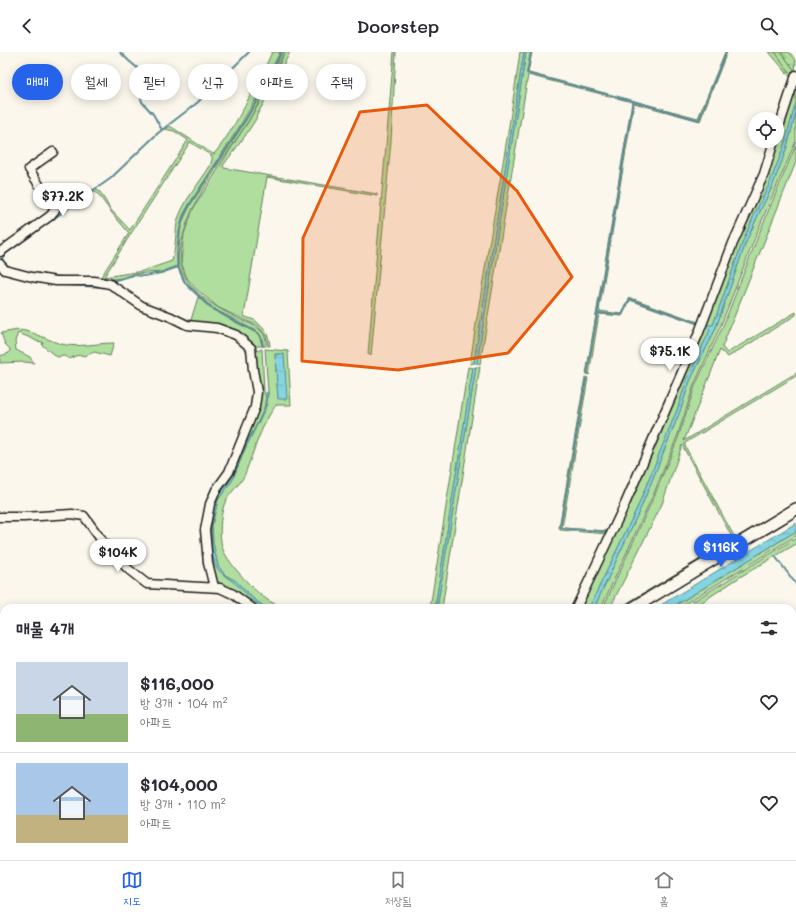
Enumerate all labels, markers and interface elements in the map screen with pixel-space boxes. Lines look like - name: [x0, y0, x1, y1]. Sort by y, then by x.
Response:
- text: Doorstep: [357, 14, 439, 38]
- icon: back: [16, 15, 38, 37]
- icon: search: [758, 15, 780, 37]
- chip: 매매: [12, 64, 63, 100]
- chip: 월세: [71, 64, 121, 100]
- chip: 필터: [129, 64, 180, 100]
- chip: 신규: [188, 64, 238, 100]
- chip: 아파트: [246, 64, 308, 100]
- chip: 주택: [316, 64, 366, 100]
- map controls: [748, 112, 784, 148]
- button: locate: [748, 112, 784, 148]
- pin: $77.2K: [30, 183, 96, 217]
- text: $77.2K: [42, 187, 84, 204]
- pin: $75.1K: [637, 338, 703, 372]
- text: $75.1K: [649, 342, 691, 359]
- pin: $116K: [693, 534, 749, 568]
- text: $116K: [703, 538, 739, 555]
- pin: $104K: [90, 539, 146, 573]
- text: $104K: [99, 543, 137, 560]
- text: 매물 4개: [16, 617, 74, 639]
- icon: filters: [758, 617, 780, 639]
- text: $116,000: [140, 672, 214, 694]
- icon: home: [48, 678, 96, 726]
- icon: heart: [758, 691, 780, 713]
- text: 방 3개 · 104 m²: [140, 694, 228, 711]
- text: 아파트: [140, 713, 171, 730]
- text: $104,000: [140, 773, 218, 795]
- icon: home: [48, 779, 96, 827]
- icon: heart: [758, 792, 780, 814]
- text: 방 3개 · 110 m²: [140, 795, 226, 812]
- text: 아파트: [140, 814, 171, 831]
- tab: 지도: [121, 869, 143, 909]
- tab: 저장됨: [385, 869, 411, 909]
- tab: 홈: [653, 869, 675, 909]

